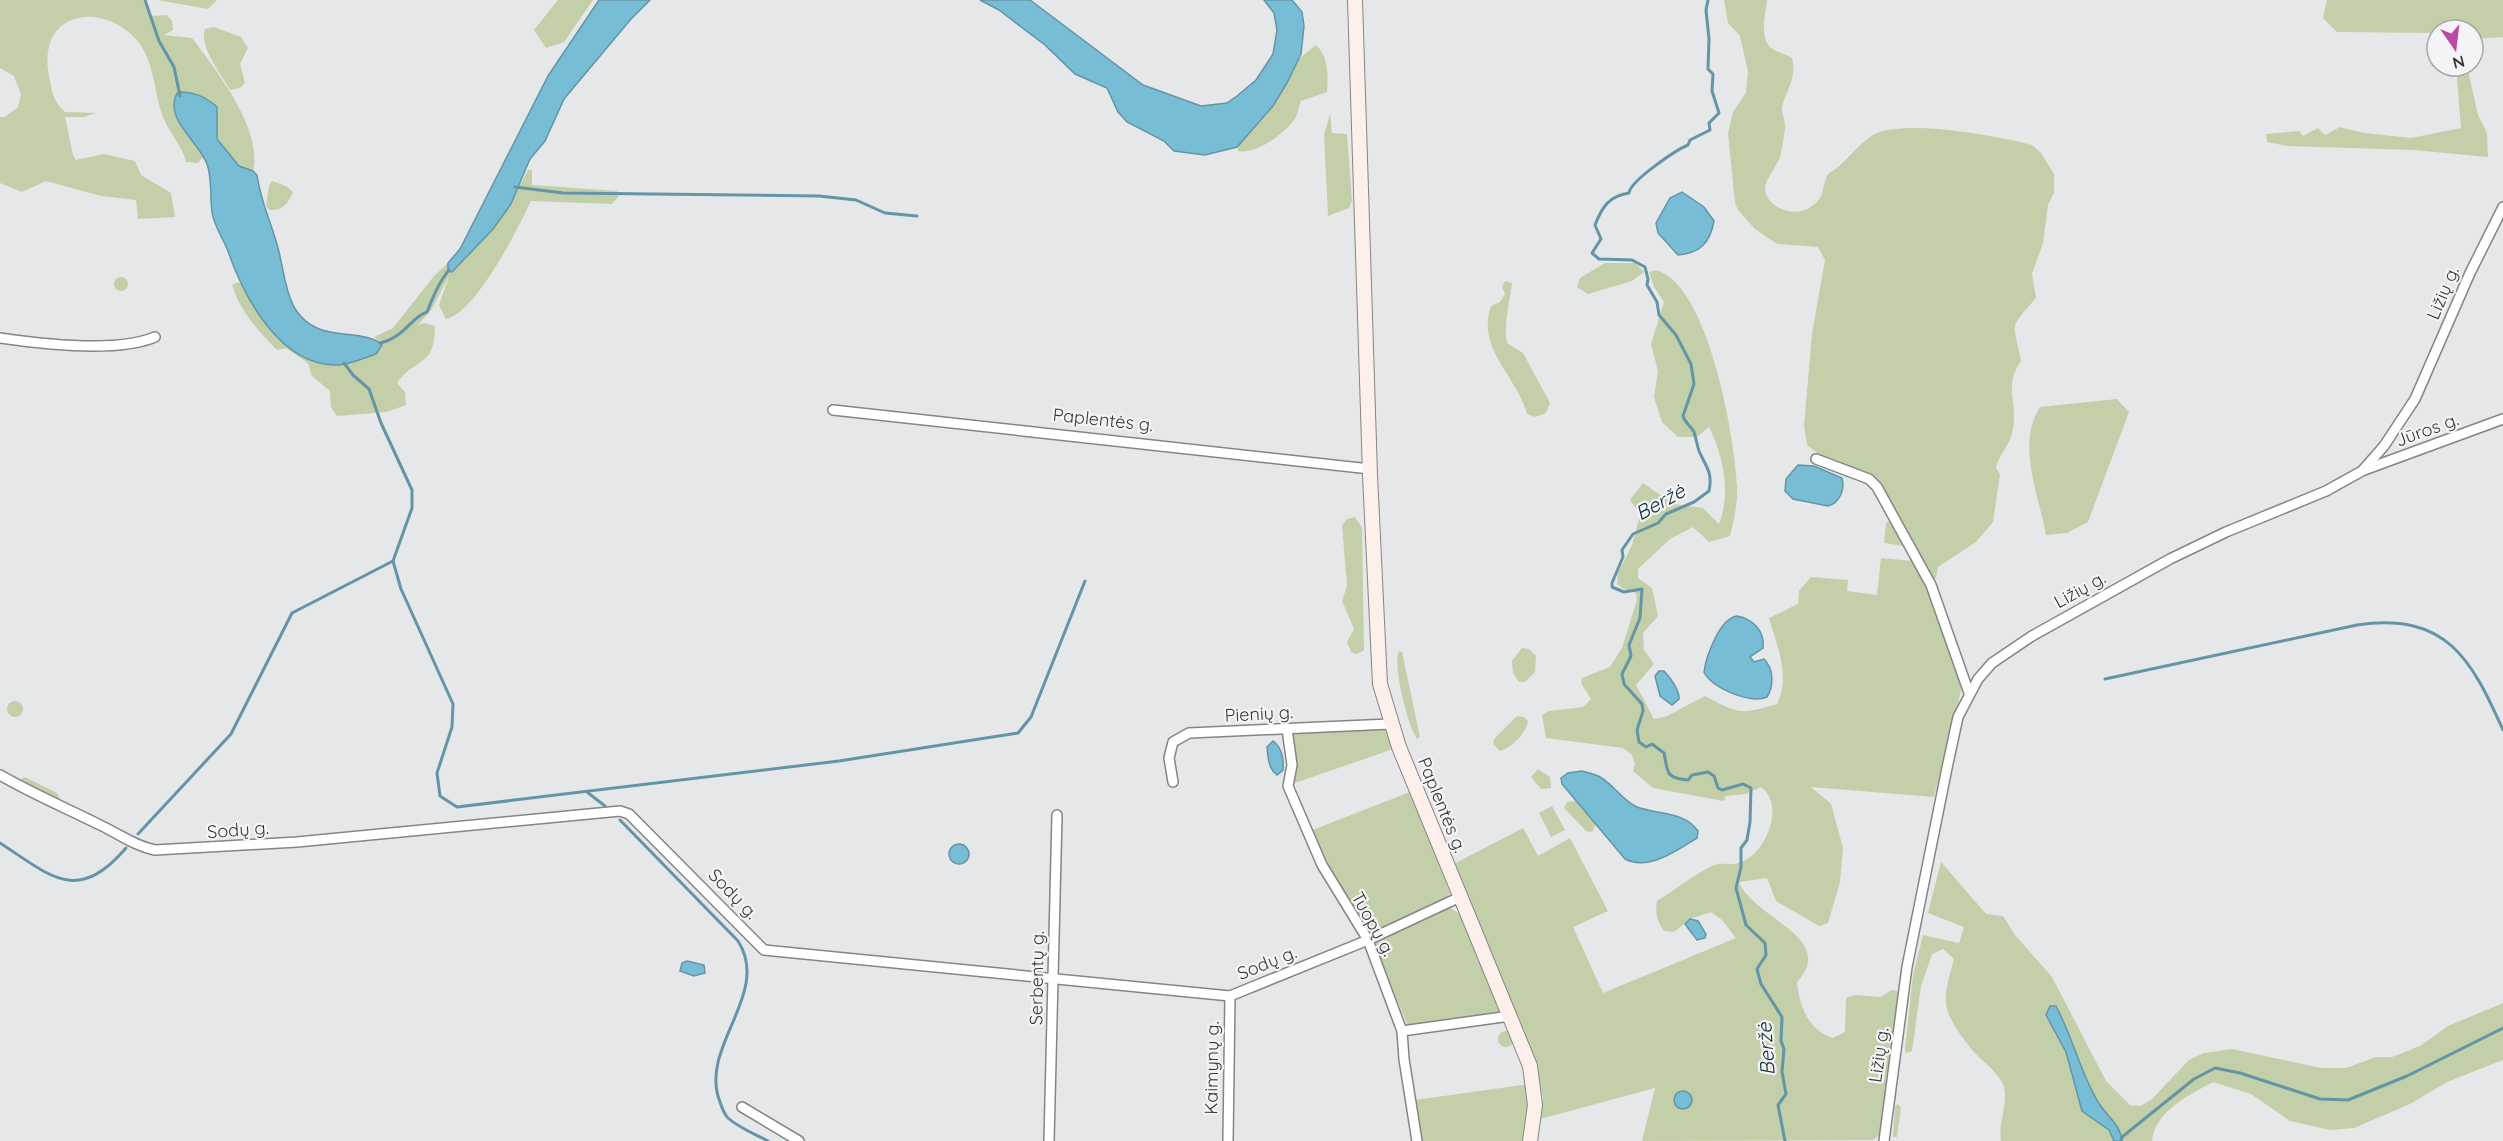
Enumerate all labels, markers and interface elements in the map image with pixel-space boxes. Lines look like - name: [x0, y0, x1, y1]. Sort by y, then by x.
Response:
- north arrow: [2425, 18, 2485, 78]
- text: N: [2451, 51, 2467, 74]
- street label: Ližių g.: [2421, 263, 2464, 323]
- street label: Paplentės g.: [1052, 403, 1154, 436]
- street label: Jūros g.: [2392, 407, 2462, 452]
- water label: Beržė: [1631, 477, 1690, 525]
- street label: Ližių g.: [2050, 566, 2110, 613]
- street label: Pienių g.: [1224, 700, 1294, 727]
- street label: Paplentės g.: [1413, 754, 1472, 856]
- street label: Sodų g.: [206, 816, 270, 843]
- street label: Sodų g.: [704, 863, 763, 924]
- street label: Tuopų g.: [1346, 887, 1401, 960]
- street label: Serbentų g.: [1024, 931, 1049, 1025]
- street label: Sodų g.: [1234, 940, 1300, 985]
- street label: Kaimynų g.: [1199, 1021, 1224, 1115]
- water label: Beržė: [1751, 1021, 1780, 1076]
- street label: Ližių g.: [1863, 1026, 1894, 1084]

